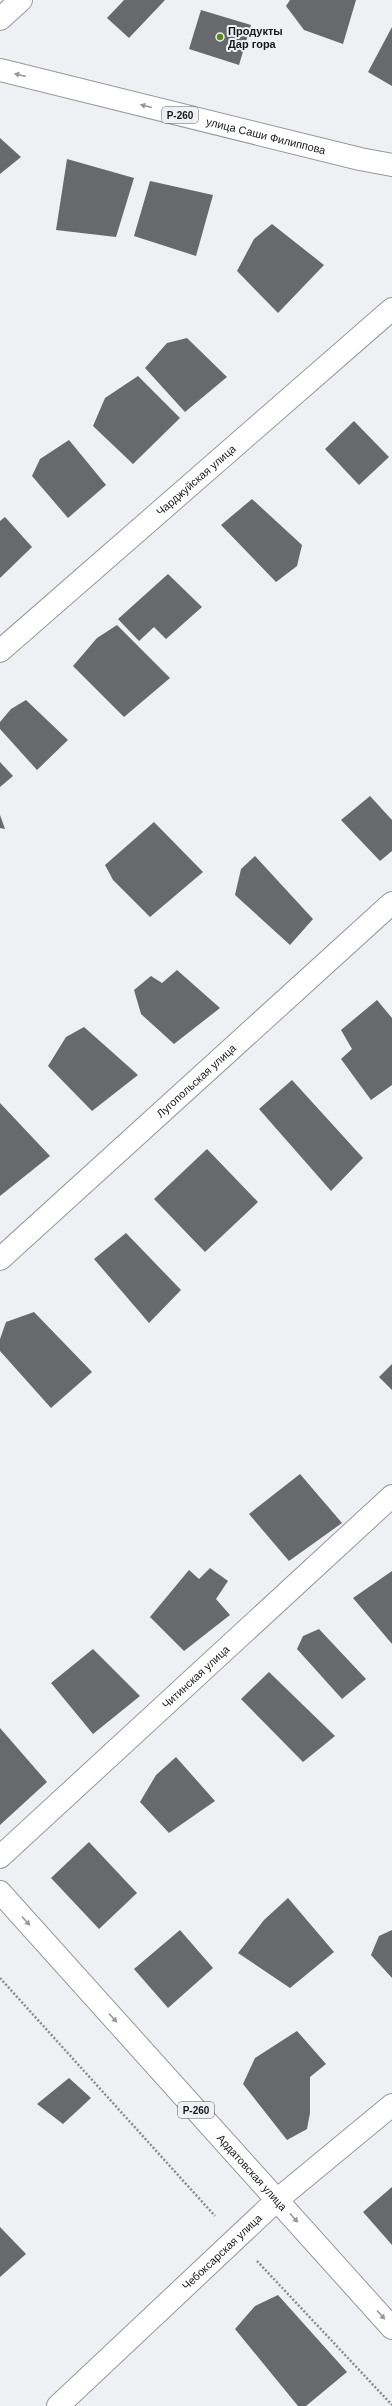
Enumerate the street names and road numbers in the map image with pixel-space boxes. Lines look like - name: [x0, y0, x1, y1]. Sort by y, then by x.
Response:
- road number: Р-260: [162, 107, 198, 123]
- street label: улица Саши Филиппова: [205, 115, 328, 157]
- street label: Чарджуйская улица: [154, 442, 239, 518]
- street label: Лугопольская улица: [154, 1041, 239, 1120]
- street label: Читинская улица: [160, 1642, 232, 1711]
- road number: Р-260: [178, 2102, 214, 2118]
- street label: Ардатовская улица: [215, 2132, 290, 2214]
- street label: Чебоксарская улица: [180, 2211, 265, 2292]

